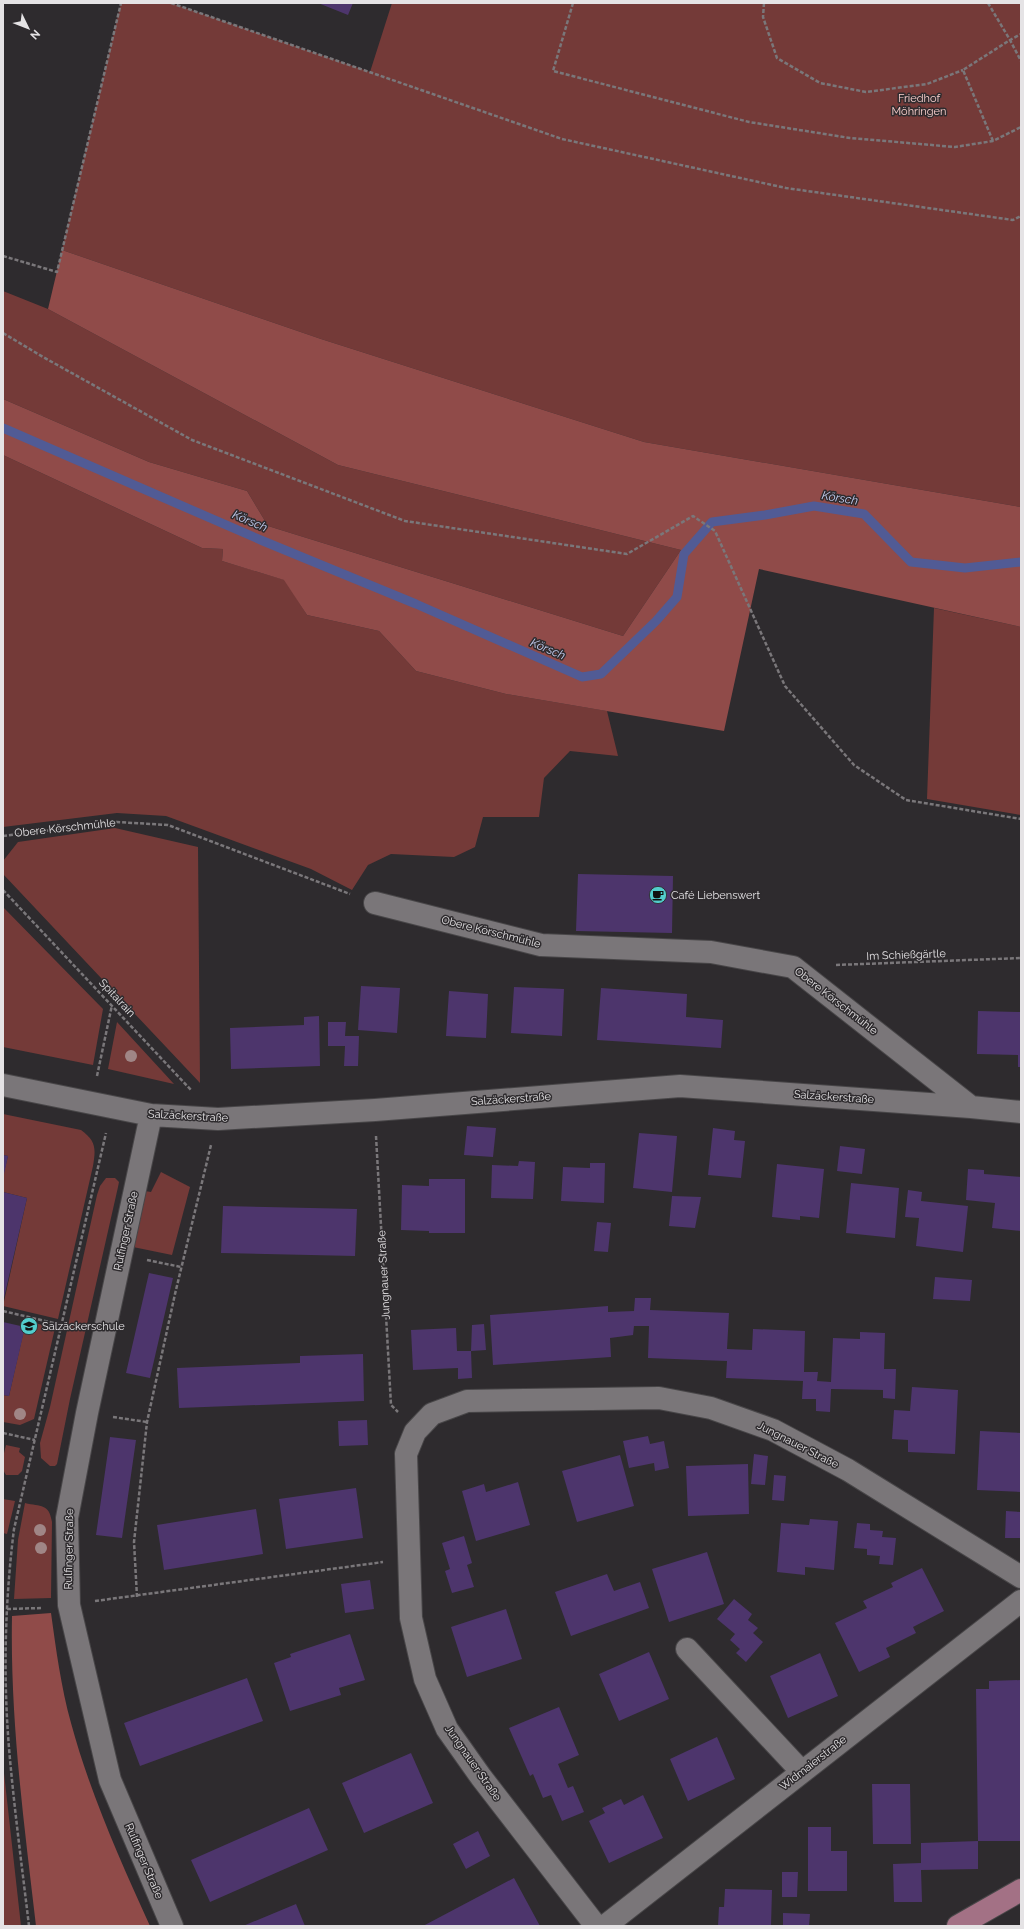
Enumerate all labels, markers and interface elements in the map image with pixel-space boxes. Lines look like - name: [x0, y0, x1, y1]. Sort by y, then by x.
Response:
- north arrow: [8, 8, 48, 48]
- text: N: [27, 27, 43, 42]
- park label: Friedhof Möhringen: [892, 92, 946, 118]
- water label: Körsch: [821, 488, 859, 508]
- water label: Körsch: [230, 507, 270, 535]
- water label: Körsch: [528, 635, 568, 663]
- street label: Obere Körschmühle: [14, 816, 117, 840]
- cafe icon: Café Liebenswert: [648, 885, 668, 905]
- place label: Café Liebenswert: [671, 889, 760, 902]
- street label: Obere Körschmühle: [440, 913, 543, 951]
- street label: Im Schießgärtle: [866, 947, 946, 963]
- street label: Obere Körschmühle: [792, 965, 881, 1038]
- street label: Spitalrain: [96, 976, 138, 1020]
- street label: Salzäckerstraße: [793, 1088, 875, 1106]
- street label: Salzäckerstraße: [470, 1090, 552, 1108]
- street label: Salzäckerstraße: [148, 1107, 229, 1125]
- street label: Rulfinger Straße: [111, 1190, 141, 1272]
- street label: Jungnauer Straße: [375, 1229, 393, 1320]
- school or university icon: Salzäckerschule: [19, 1316, 39, 1336]
- place label: Salzäckerschule: [42, 1320, 125, 1333]
- street label: Jungnauer Straße: [755, 1419, 841, 1471]
- street label: Rulfinger Straße: [62, 1508, 76, 1590]
- street label: Jungnauer Straße: [442, 1723, 504, 1804]
- street label: Widmaierstraße: [777, 1733, 849, 1793]
- street label: Rulfinger Straße: [122, 1821, 166, 1901]

